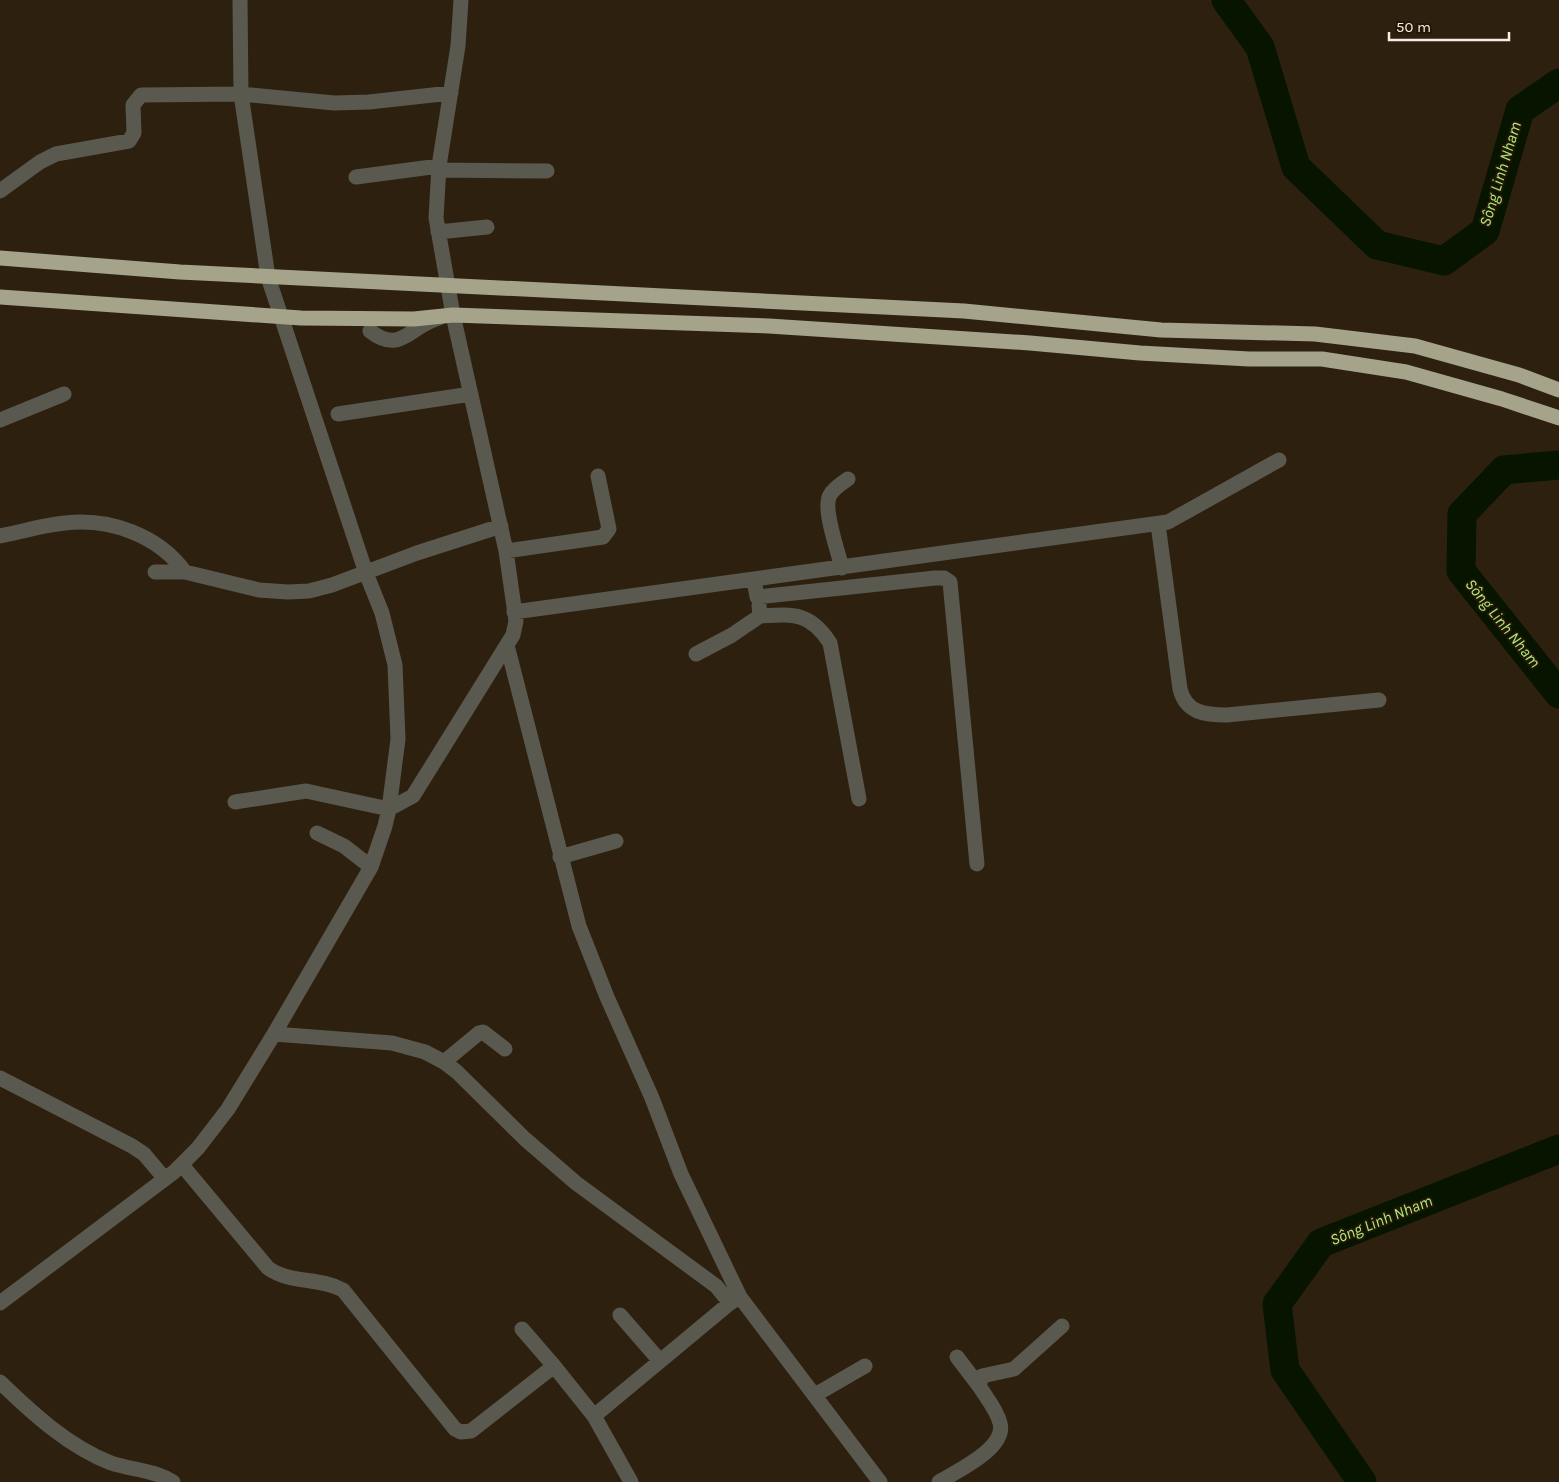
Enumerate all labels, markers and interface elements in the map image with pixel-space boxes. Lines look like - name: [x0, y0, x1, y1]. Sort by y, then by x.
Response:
- scale bar: [1389, 10, 1509, 42]
- text: 50 m: [1396, 18, 1431, 36]
- water label: Sông Linh Nham: [1475, 119, 1525, 229]
- water label: Sông Linh Nham: [1461, 575, 1545, 671]
- water label: Sông Linh Nham: [1327, 1191, 1435, 1249]

